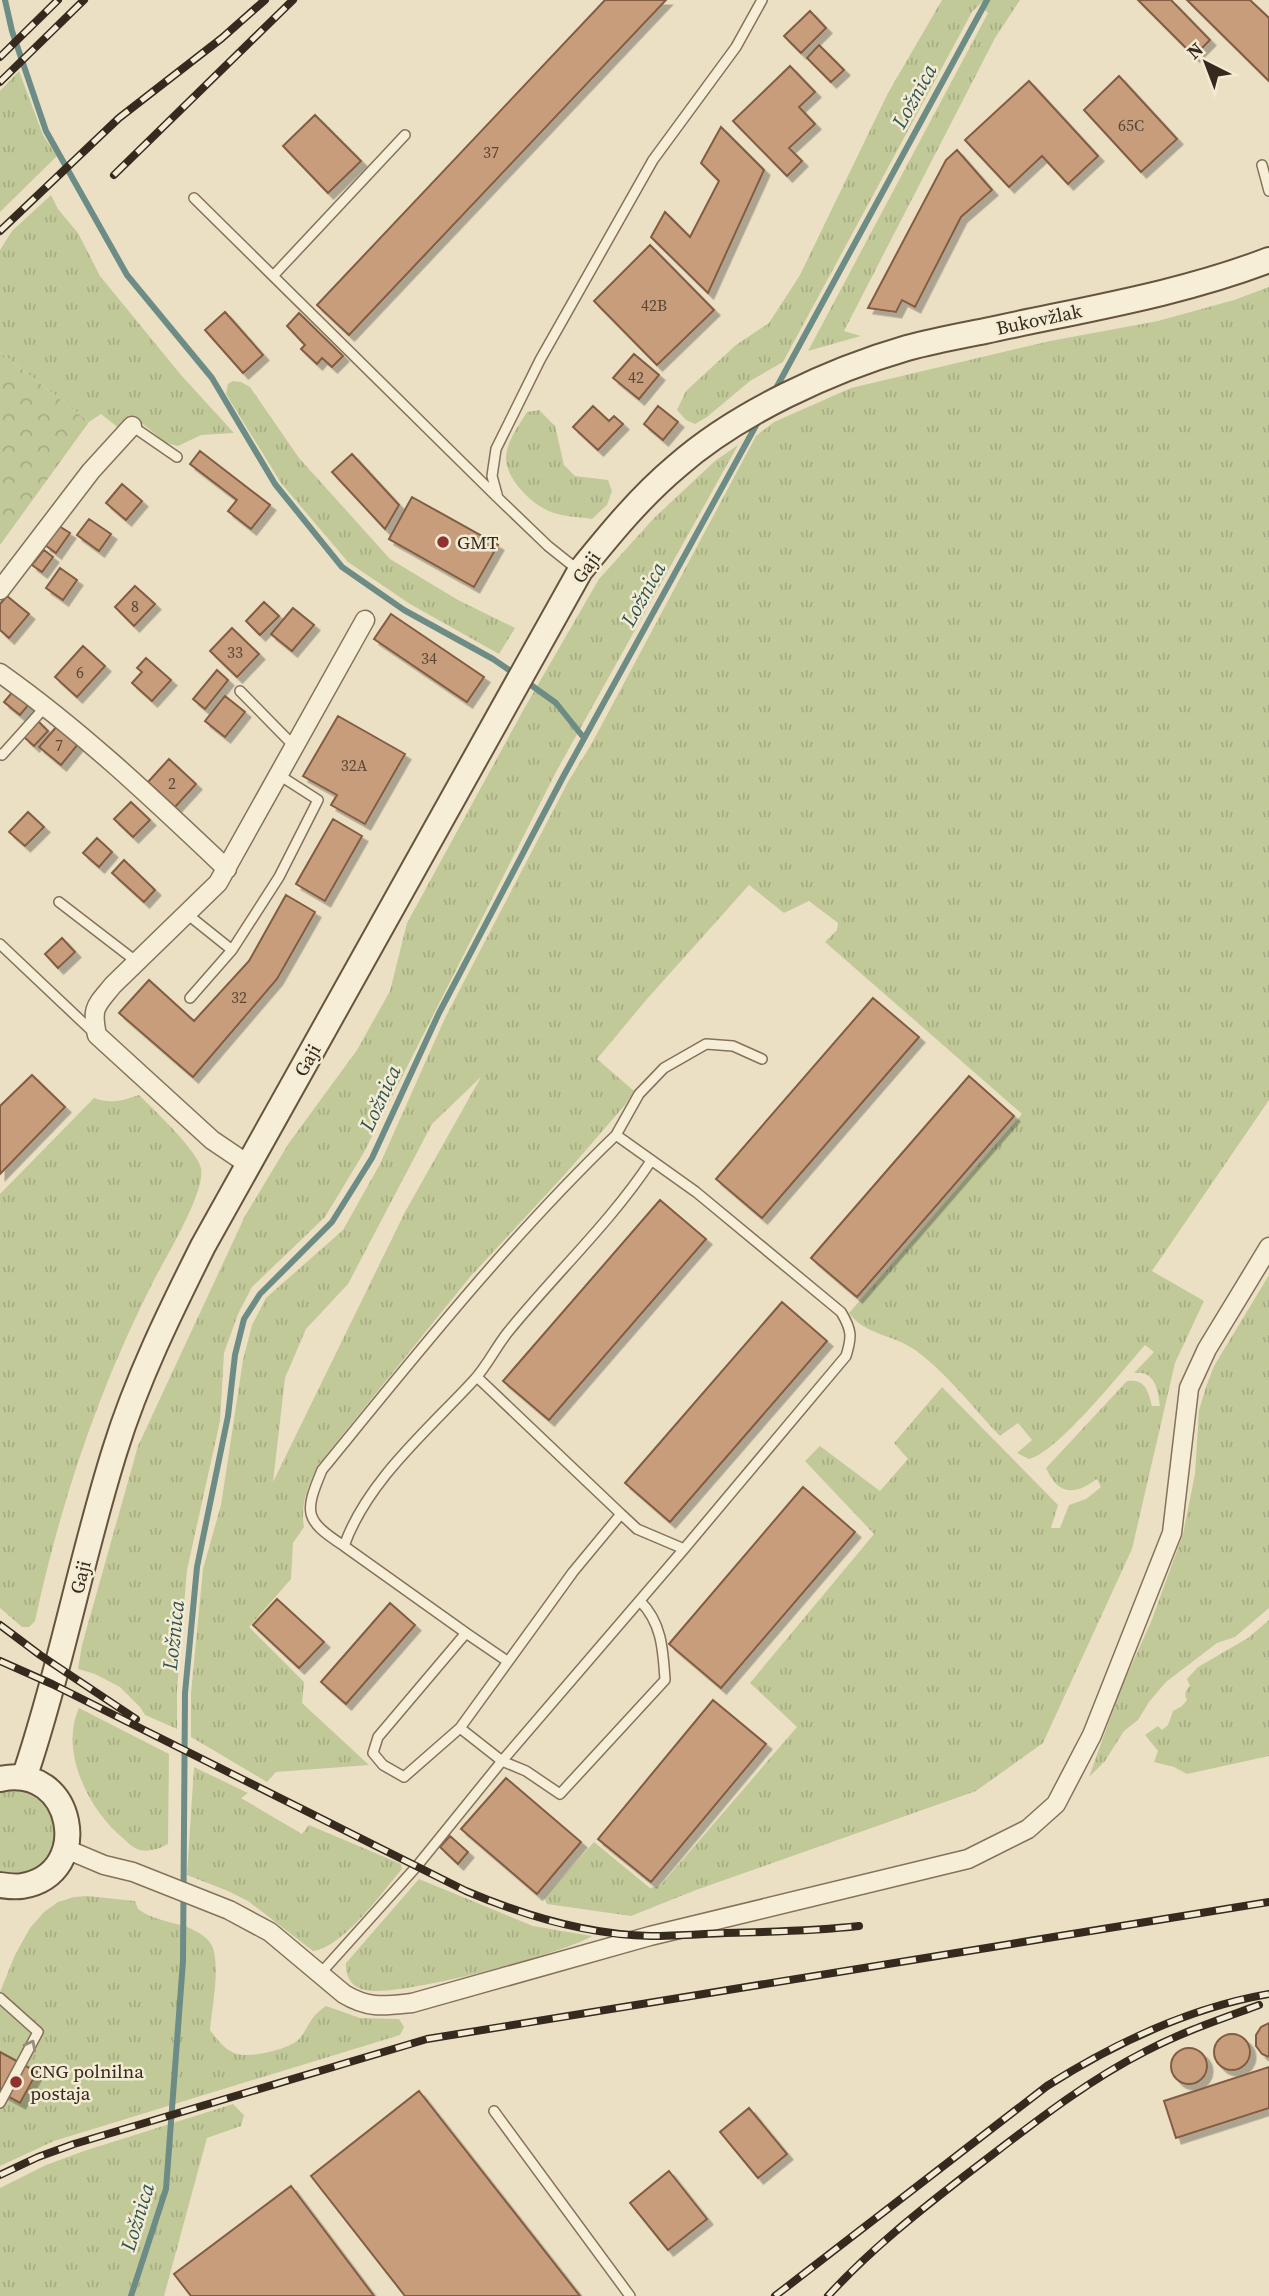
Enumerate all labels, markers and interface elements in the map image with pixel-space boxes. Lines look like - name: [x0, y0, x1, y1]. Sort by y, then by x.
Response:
- north arrow: [1171, 28, 1241, 98]
- text: N: [1181, 36, 1209, 65]
- water label: Ložnica: [884, 58, 944, 134]
- house number: 65C: [1118, 114, 1144, 136]
- house number: 37: [483, 141, 499, 163]
- house number: 42B: [641, 294, 667, 316]
- street label: Bukovžlak: [994, 297, 1085, 341]
- house number: 42: [628, 366, 644, 388]
- place label: GMT: [457, 529, 499, 555]
- marker: GMT: [435, 534, 451, 550]
- street label: Gaji: [566, 546, 606, 588]
- water label: Ložnica: [613, 556, 673, 632]
- house number: 8: [131, 595, 139, 617]
- house number: 33: [227, 641, 243, 663]
- house number: 34: [421, 647, 437, 669]
- house number: 6: [76, 661, 84, 683]
- house number: 7: [55, 734, 63, 756]
- house number: 32A: [341, 754, 368, 776]
- house number: 2: [168, 772, 176, 794]
- house number: 32: [231, 986, 247, 1008]
- street label: Gaji: [287, 1039, 327, 1081]
- water label: Ložnica: [352, 1060, 408, 1137]
- street label: Gaji: [63, 1557, 97, 1596]
- water label: Ložnica: [155, 1599, 191, 1672]
- one-way arrow: [23, 2040, 37, 2052]
- place label: CNG polnilna postaja: [30, 2058, 144, 2106]
- marker: CNG polnilna postaja: [8, 2074, 24, 2090]
- water label: Ložnica: [113, 2179, 161, 2255]

